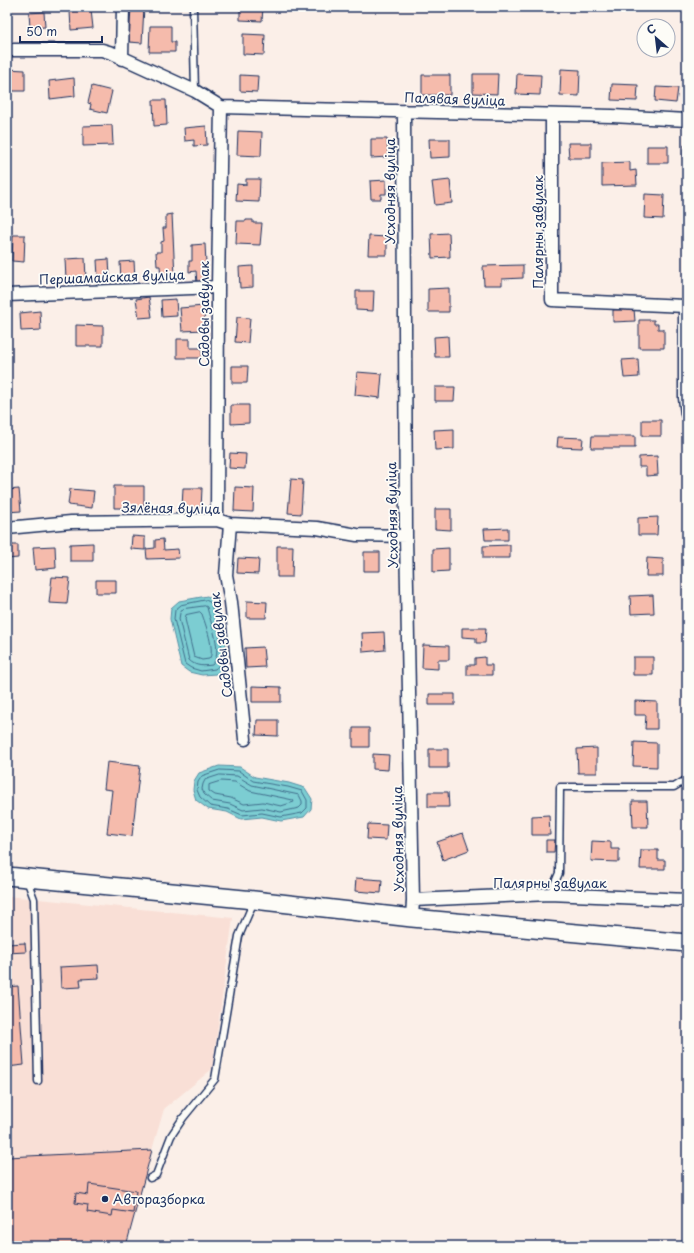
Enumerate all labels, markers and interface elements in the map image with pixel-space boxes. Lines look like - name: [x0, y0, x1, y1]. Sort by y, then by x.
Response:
- scale bar: [20, 18, 102, 44]
- north arrow: [636, 18, 676, 58]
- text: С: [643, 19, 659, 38]
- text: 50 m: [26, 22, 57, 40]
- street label: Палявая вуліца: [404, 87, 506, 110]
- street label: Усходняя вуліца: [380, 138, 399, 244]
- street label: Палярны завулак: [528, 175, 547, 289]
- street label: Садовы завулак: [194, 261, 213, 367]
- street label: Першамайская вуліца: [39, 264, 185, 289]
- street label: Усходняя вуліца: [381, 462, 402, 568]
- street label: Зялёная вуліца: [121, 497, 221, 518]
- street label: Садовы завулак: [205, 591, 236, 699]
- street label: Усходняя вуліца: [387, 786, 408, 892]
- street label: Палярны завулак: [493, 873, 607, 892]
- place label: Авторазборка: [113, 1189, 206, 1208]
- marker: Авторазборка: [100, 1194, 110, 1204]

